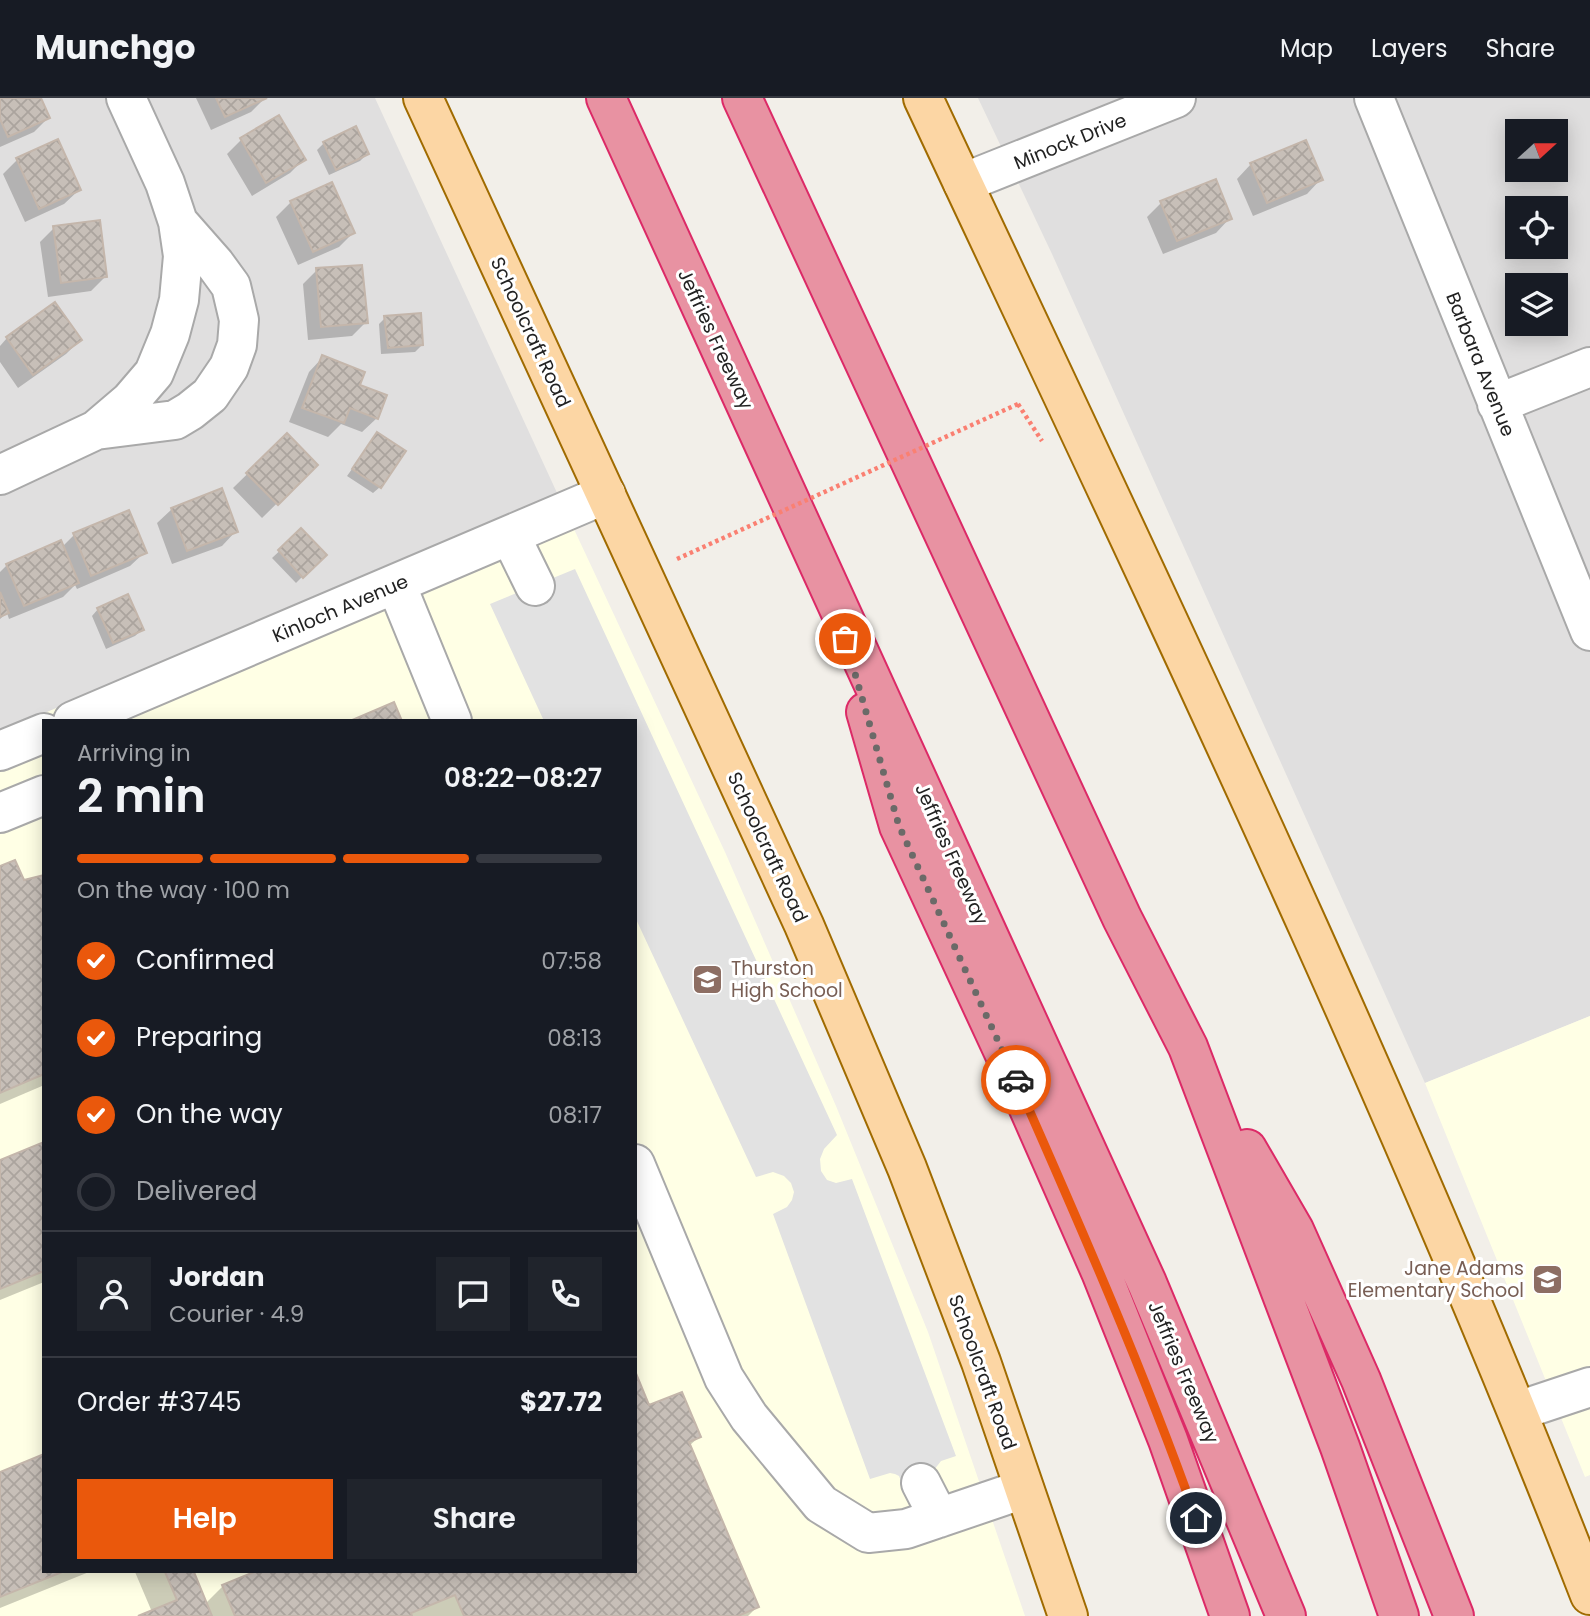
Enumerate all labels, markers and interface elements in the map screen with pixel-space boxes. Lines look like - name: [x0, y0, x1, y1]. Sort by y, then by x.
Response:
- text: Munchgo: [35, 24, 195, 71]
- text: Map: [1280, 32, 1333, 65]
- text: Layers: [1371, 32, 1447, 65]
- text: Share: [1485, 32, 1555, 65]
- street label: Minock Drive: [1010, 107, 1131, 176]
- north arrow: [1505, 119, 1568, 182]
- map controls: [1505, 119, 1568, 336]
- button: locate: [1505, 196, 1568, 259]
- street label: Schoolcraft Road: [484, 253, 577, 412]
- street label: Jeffries Freeway: [671, 265, 760, 414]
- button: layers: [1505, 273, 1568, 336]
- street label: Barbara Avenue: [1439, 288, 1522, 440]
- street label: Kinloch Avenue: [268, 568, 412, 649]
- pin: [815, 609, 875, 669]
- icon: bag: [826, 620, 864, 658]
- text: Arriving in: [77, 737, 191, 769]
- text: 08:22–08:27: [444, 760, 602, 796]
- text: 2 min: [77, 764, 206, 828]
- street label: Schoolcraft Road: [721, 768, 814, 927]
- street label: Jeffries Freeway: [908, 779, 995, 930]
- text: On the way · 100 m: [77, 874, 290, 906]
- icon: check: [77, 942, 115, 980]
- text: Confirmed: [136, 942, 274, 978]
- text: 07:58: [541, 945, 602, 977]
- place label: Thurston High School: [731, 955, 843, 1004]
- school or university icon: Thurston High School: [691, 962, 725, 996]
- icon: check: [77, 1019, 115, 1057]
- text: Preparing: [136, 1019, 262, 1055]
- text: 08:13: [547, 1022, 602, 1054]
- courier: [981, 1045, 1051, 1115]
- icon: car: [997, 1061, 1035, 1099]
- icon: check: [77, 1096, 115, 1134]
- text: On the way: [136, 1096, 283, 1132]
- text: 08:17: [548, 1099, 602, 1131]
- text: Delivered: [136, 1173, 257, 1209]
- place label: Jane Adams Elementary School: [1348, 1255, 1524, 1304]
- button: person: [77, 1257, 151, 1331]
- button: chat: [436, 1257, 510, 1331]
- button: phone: [528, 1257, 602, 1331]
- text: Jordan: [169, 1259, 265, 1295]
- school or university icon: Jane Adams Elementary School: [1530, 1262, 1564, 1296]
- street label: Schoolcraft Road: [942, 1291, 1023, 1453]
- street label: Jeffries Freeway: [1141, 1297, 1226, 1448]
- text: Courier · 4.9: [169, 1298, 304, 1330]
- text: Order #3745: [77, 1384, 242, 1420]
- text: $27.72: [520, 1384, 602, 1420]
- button: Help: [77, 1479, 333, 1559]
- button: Share: [347, 1479, 602, 1559]
- pin: [1166, 1488, 1226, 1548]
- icon: home: [1177, 1499, 1215, 1537]

